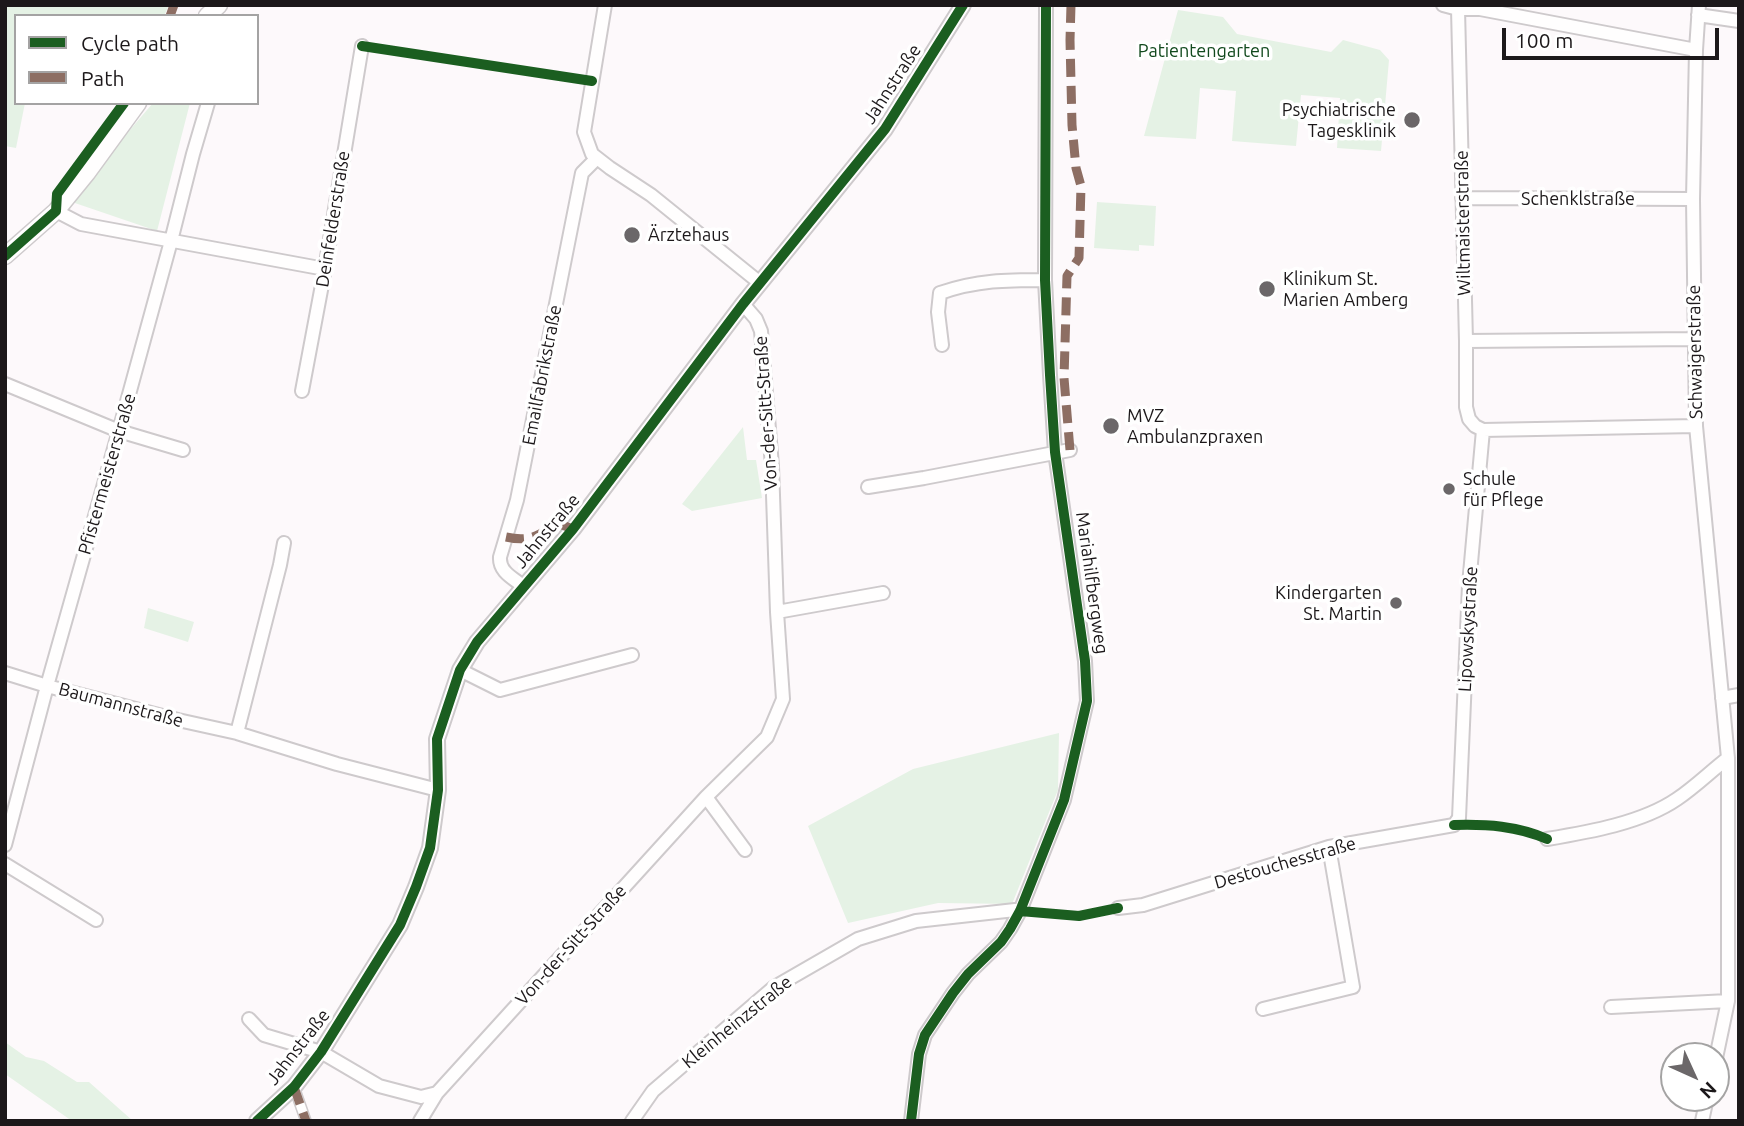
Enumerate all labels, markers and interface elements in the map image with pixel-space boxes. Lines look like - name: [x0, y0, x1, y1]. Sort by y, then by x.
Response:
- legend: [14, 14, 259, 105]
- scale bar: [1506, 14, 1723, 58]
- text: 100 m: [1515, 28, 1573, 52]
- text: Cycle path: [81, 31, 179, 55]
- street label: Jahnstraße: [858, 40, 926, 128]
- park label: Patientengarten: [1138, 40, 1270, 62]
- text: Path: [81, 66, 124, 90]
- place label: Psychiatrische Tagesklinik: [1282, 99, 1396, 142]
- marker: Psychiatrische Tagesklinik: [1402, 110, 1422, 130]
- street label: Deinfelderstraße: [312, 149, 354, 289]
- street label: Wiltmaisterstraße: [1451, 150, 1475, 296]
- street label: Schenklstraße: [1521, 188, 1635, 210]
- place label: Ärztehaus: [648, 224, 729, 246]
- marker: Ärztehaus: [622, 225, 642, 245]
- place label: Klinikum St. Marien Amberg: [1283, 268, 1408, 310]
- marker: Klinikum St. Marien Amberg: [1257, 279, 1277, 299]
- street label: Schwaigerstraße: [1683, 285, 1707, 419]
- street label: Emailfabrikstraße: [518, 303, 566, 447]
- street label: Von-der-Sitt-Straße: [750, 335, 782, 491]
- street label: Pfistermeisterstraße: [74, 391, 140, 557]
- place label: MVZ Ambulanzpraxen: [1127, 405, 1263, 448]
- marker: MVZ Ambulanzpraxen: [1101, 416, 1121, 436]
- place label: Schule für Pflege: [1463, 468, 1544, 510]
- marker: Schule für Pflege: [1441, 481, 1457, 497]
- street label: Jahnstraße: [510, 489, 584, 573]
- street label: Mariahilfbergweg: [1071, 510, 1113, 656]
- street label: Lipowskystraße: [1454, 566, 1482, 692]
- place label: Kindergarten St. Martin: [1275, 582, 1382, 624]
- marker: Kindergarten St. Martin: [1388, 595, 1404, 611]
- street label: Baumannstraße: [56, 678, 186, 732]
- street label: Destouchesstraße: [1212, 832, 1358, 894]
- street label: Von-der-Sitt-Straße: [511, 880, 631, 1010]
- street label: Kleinheinzstraße: [678, 971, 796, 1073]
- street label: Jahnstraße: [262, 1005, 334, 1089]
- north arrow: [1660, 1042, 1730, 1112]
- text: N: [1696, 1078, 1721, 1103]

